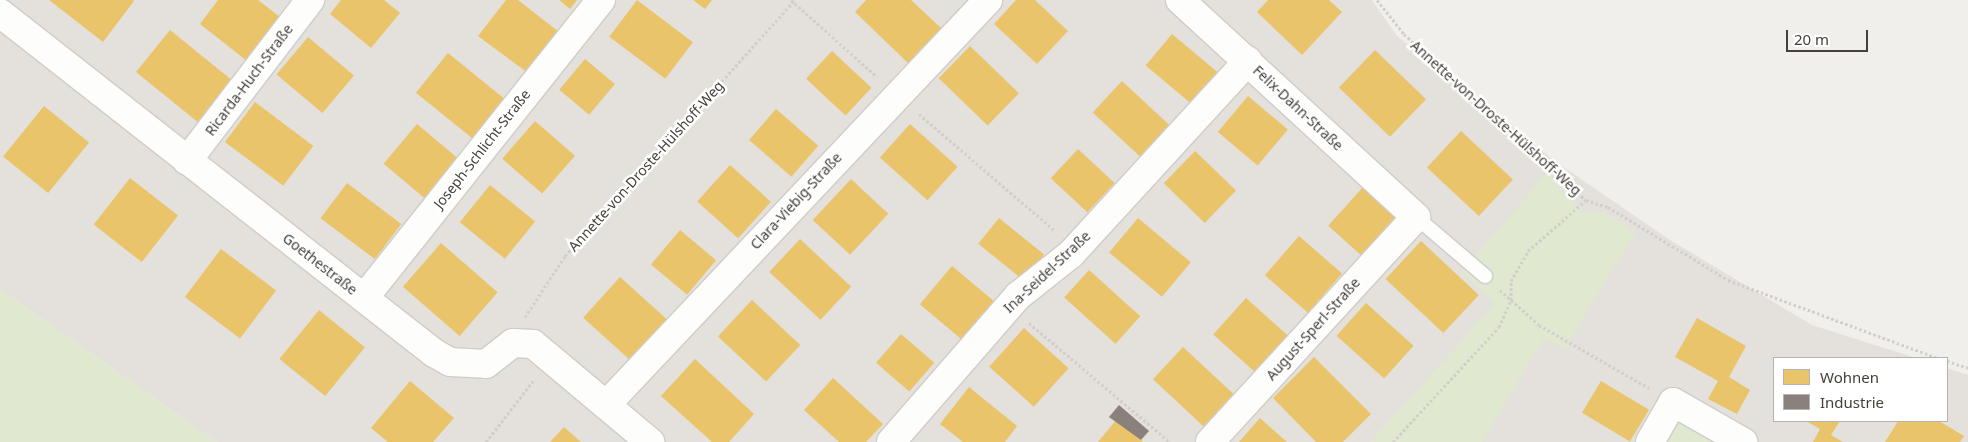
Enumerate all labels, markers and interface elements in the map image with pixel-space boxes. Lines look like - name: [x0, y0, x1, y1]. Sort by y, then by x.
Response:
- scale bar: [1788, 20, 1870, 52]
- street label: Ricarda-Huch-Straße: [202, 21, 296, 139]
- text: 20 m: [1794, 29, 1829, 49]
- street label: Annette-von-Droste-Hülshoff-Weg: [1407, 37, 1585, 199]
- street label: Felix-Dahn-Straße: [1249, 62, 1347, 154]
- street label: Annette-von-Droste-Hülshoff-Weg: [565, 77, 727, 255]
- street label: Joseph-Schlicht-Straße: [430, 86, 534, 212]
- street label: Clara-Viebig-Straße: [747, 149, 845, 253]
- street label: Ina-Seidel-Straße: [1000, 228, 1094, 316]
- street label: Goethestraße: [279, 230, 361, 298]
- street label: August-Sperl-Straße: [1263, 274, 1363, 384]
- legend: [1773, 357, 1948, 422]
- text: Wohnen: [1820, 367, 1879, 387]
- text: Industrie: [1820, 392, 1884, 412]

